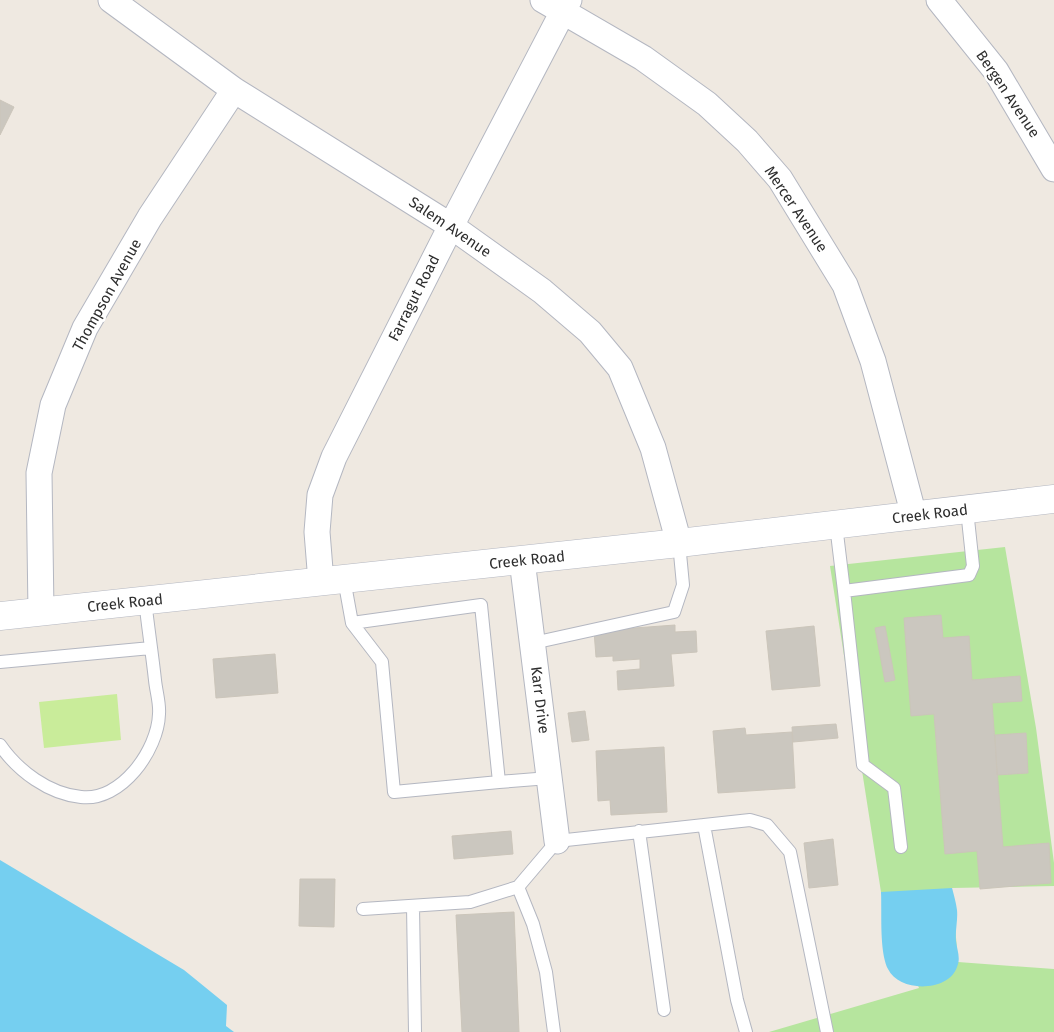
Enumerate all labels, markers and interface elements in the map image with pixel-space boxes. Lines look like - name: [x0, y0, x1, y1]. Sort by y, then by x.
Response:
- street label: Bergen Avenue: [972, 47, 1044, 141]
- street label: Mercer Avenue: [761, 163, 831, 255]
- street label: Salem Avenue: [405, 193, 495, 261]
- street label: Thompson Avenue: [69, 236, 145, 354]
- street label: Farragut Road: [385, 252, 443, 344]
- street label: Creek Road: [891, 500, 969, 528]
- street label: Creek Road: [488, 547, 566, 573]
- street label: Creek Road: [86, 590, 164, 616]
- street label: Karr Drive: [527, 665, 553, 735]

